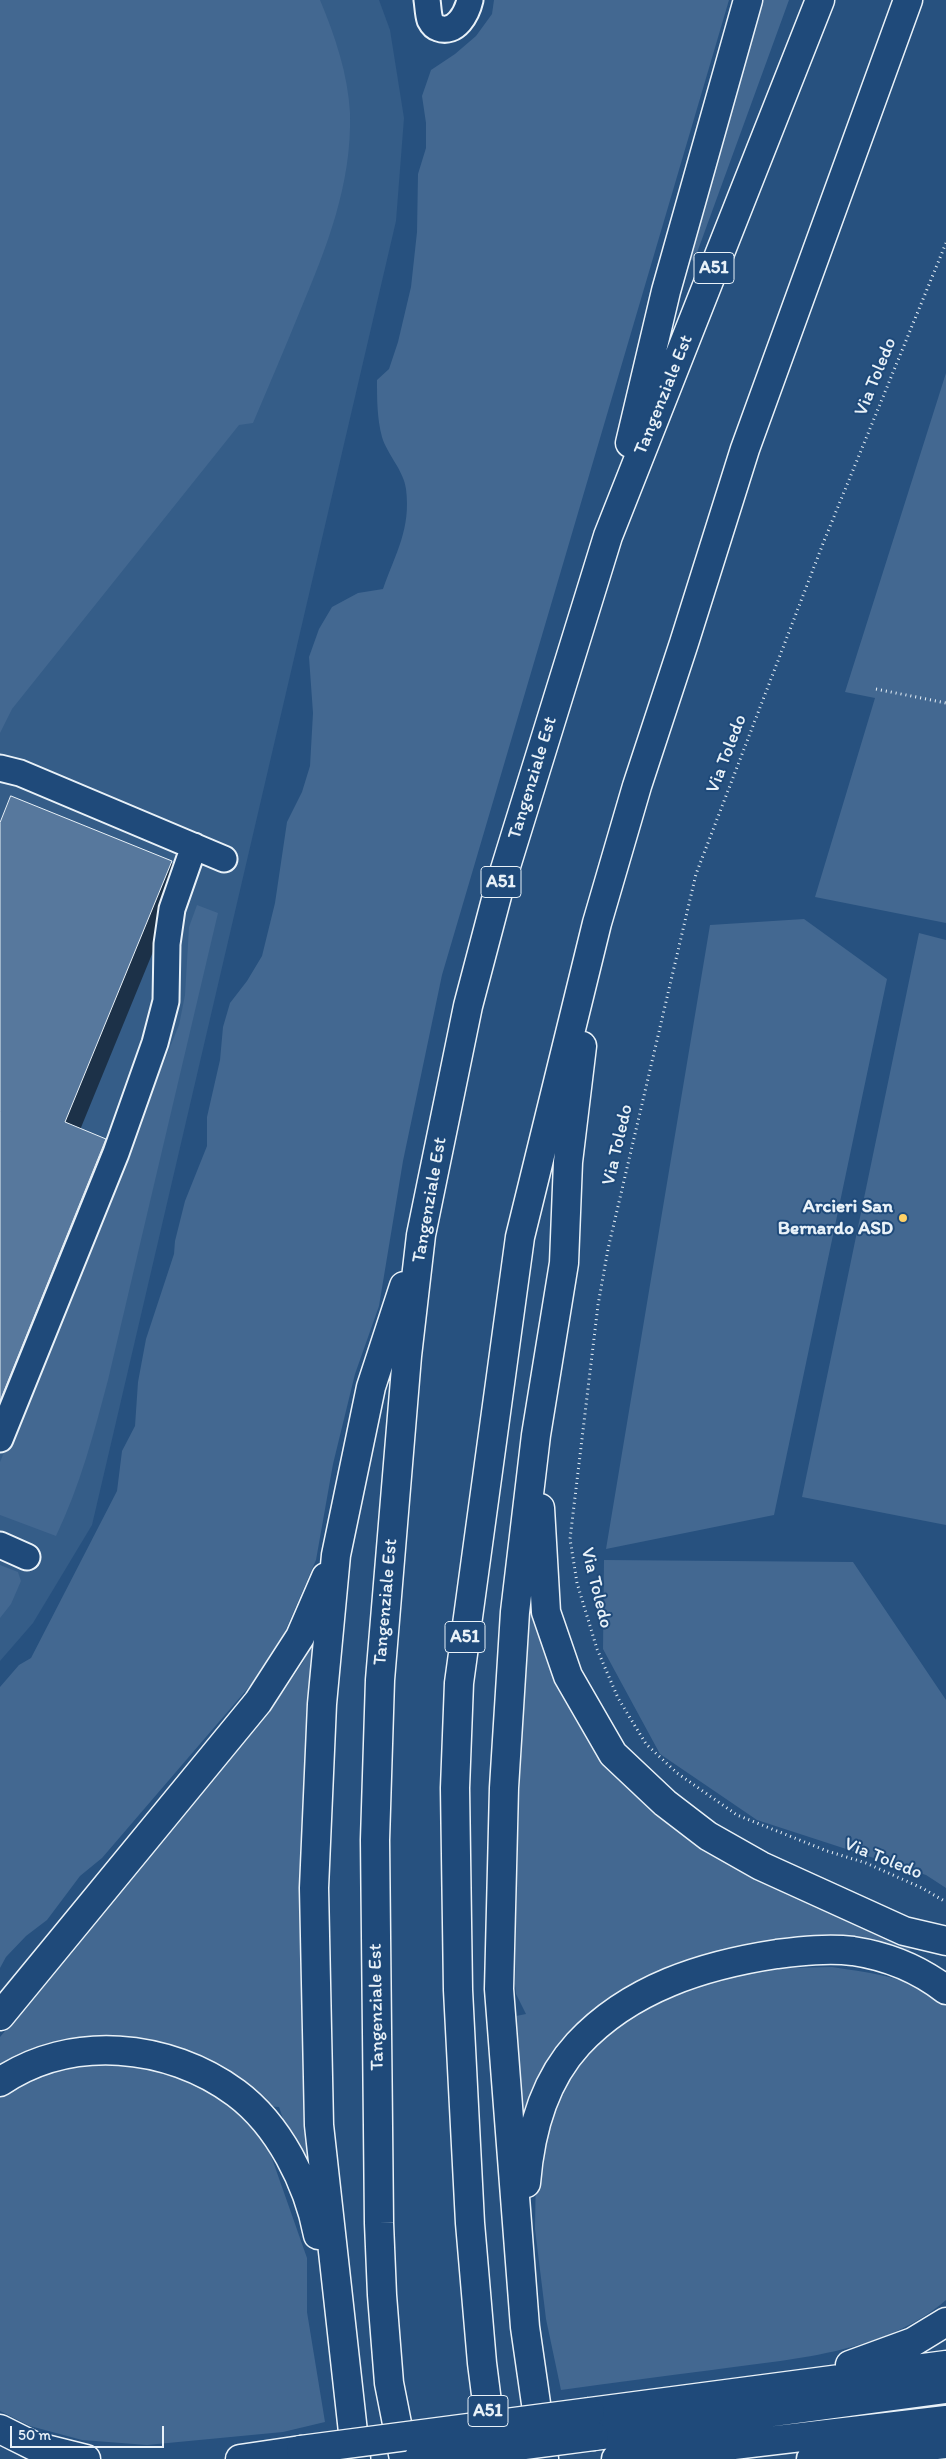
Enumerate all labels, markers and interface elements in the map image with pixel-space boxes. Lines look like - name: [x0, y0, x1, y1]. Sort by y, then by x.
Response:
- road number: A51: [694, 252, 734, 284]
- street label: Tangenziale Est: [630, 332, 698, 458]
- street label: Via Toledo: [850, 335, 902, 419]
- street label: Via Toledo: [702, 711, 752, 797]
- street label: Tangenziale Est: [504, 714, 562, 842]
- road number: A51: [481, 866, 521, 898]
- street label: Via Toledo: [598, 1102, 638, 1188]
- street label: Tangenziale Est: [408, 1135, 452, 1265]
- place label: Arcieri San Bernardo ASD: [778, 1196, 893, 1240]
- marker: Arcieri San Bernardo ASD: [897, 1212, 909, 1224]
- street label: Tangenziale Est: [369, 1538, 403, 1666]
- street label: Via Toledo: [575, 1545, 617, 1631]
- road number: A51: [445, 1621, 485, 1652]
- street label: Via Toledo: [841, 1833, 925, 1885]
- street label: Tangenziale Est: [364, 1943, 390, 2071]
- road number: A51: [468, 2396, 508, 2426]
- scale bar: [12, 2416, 166, 2448]
- text: 50 m: [18, 2426, 51, 2444]

